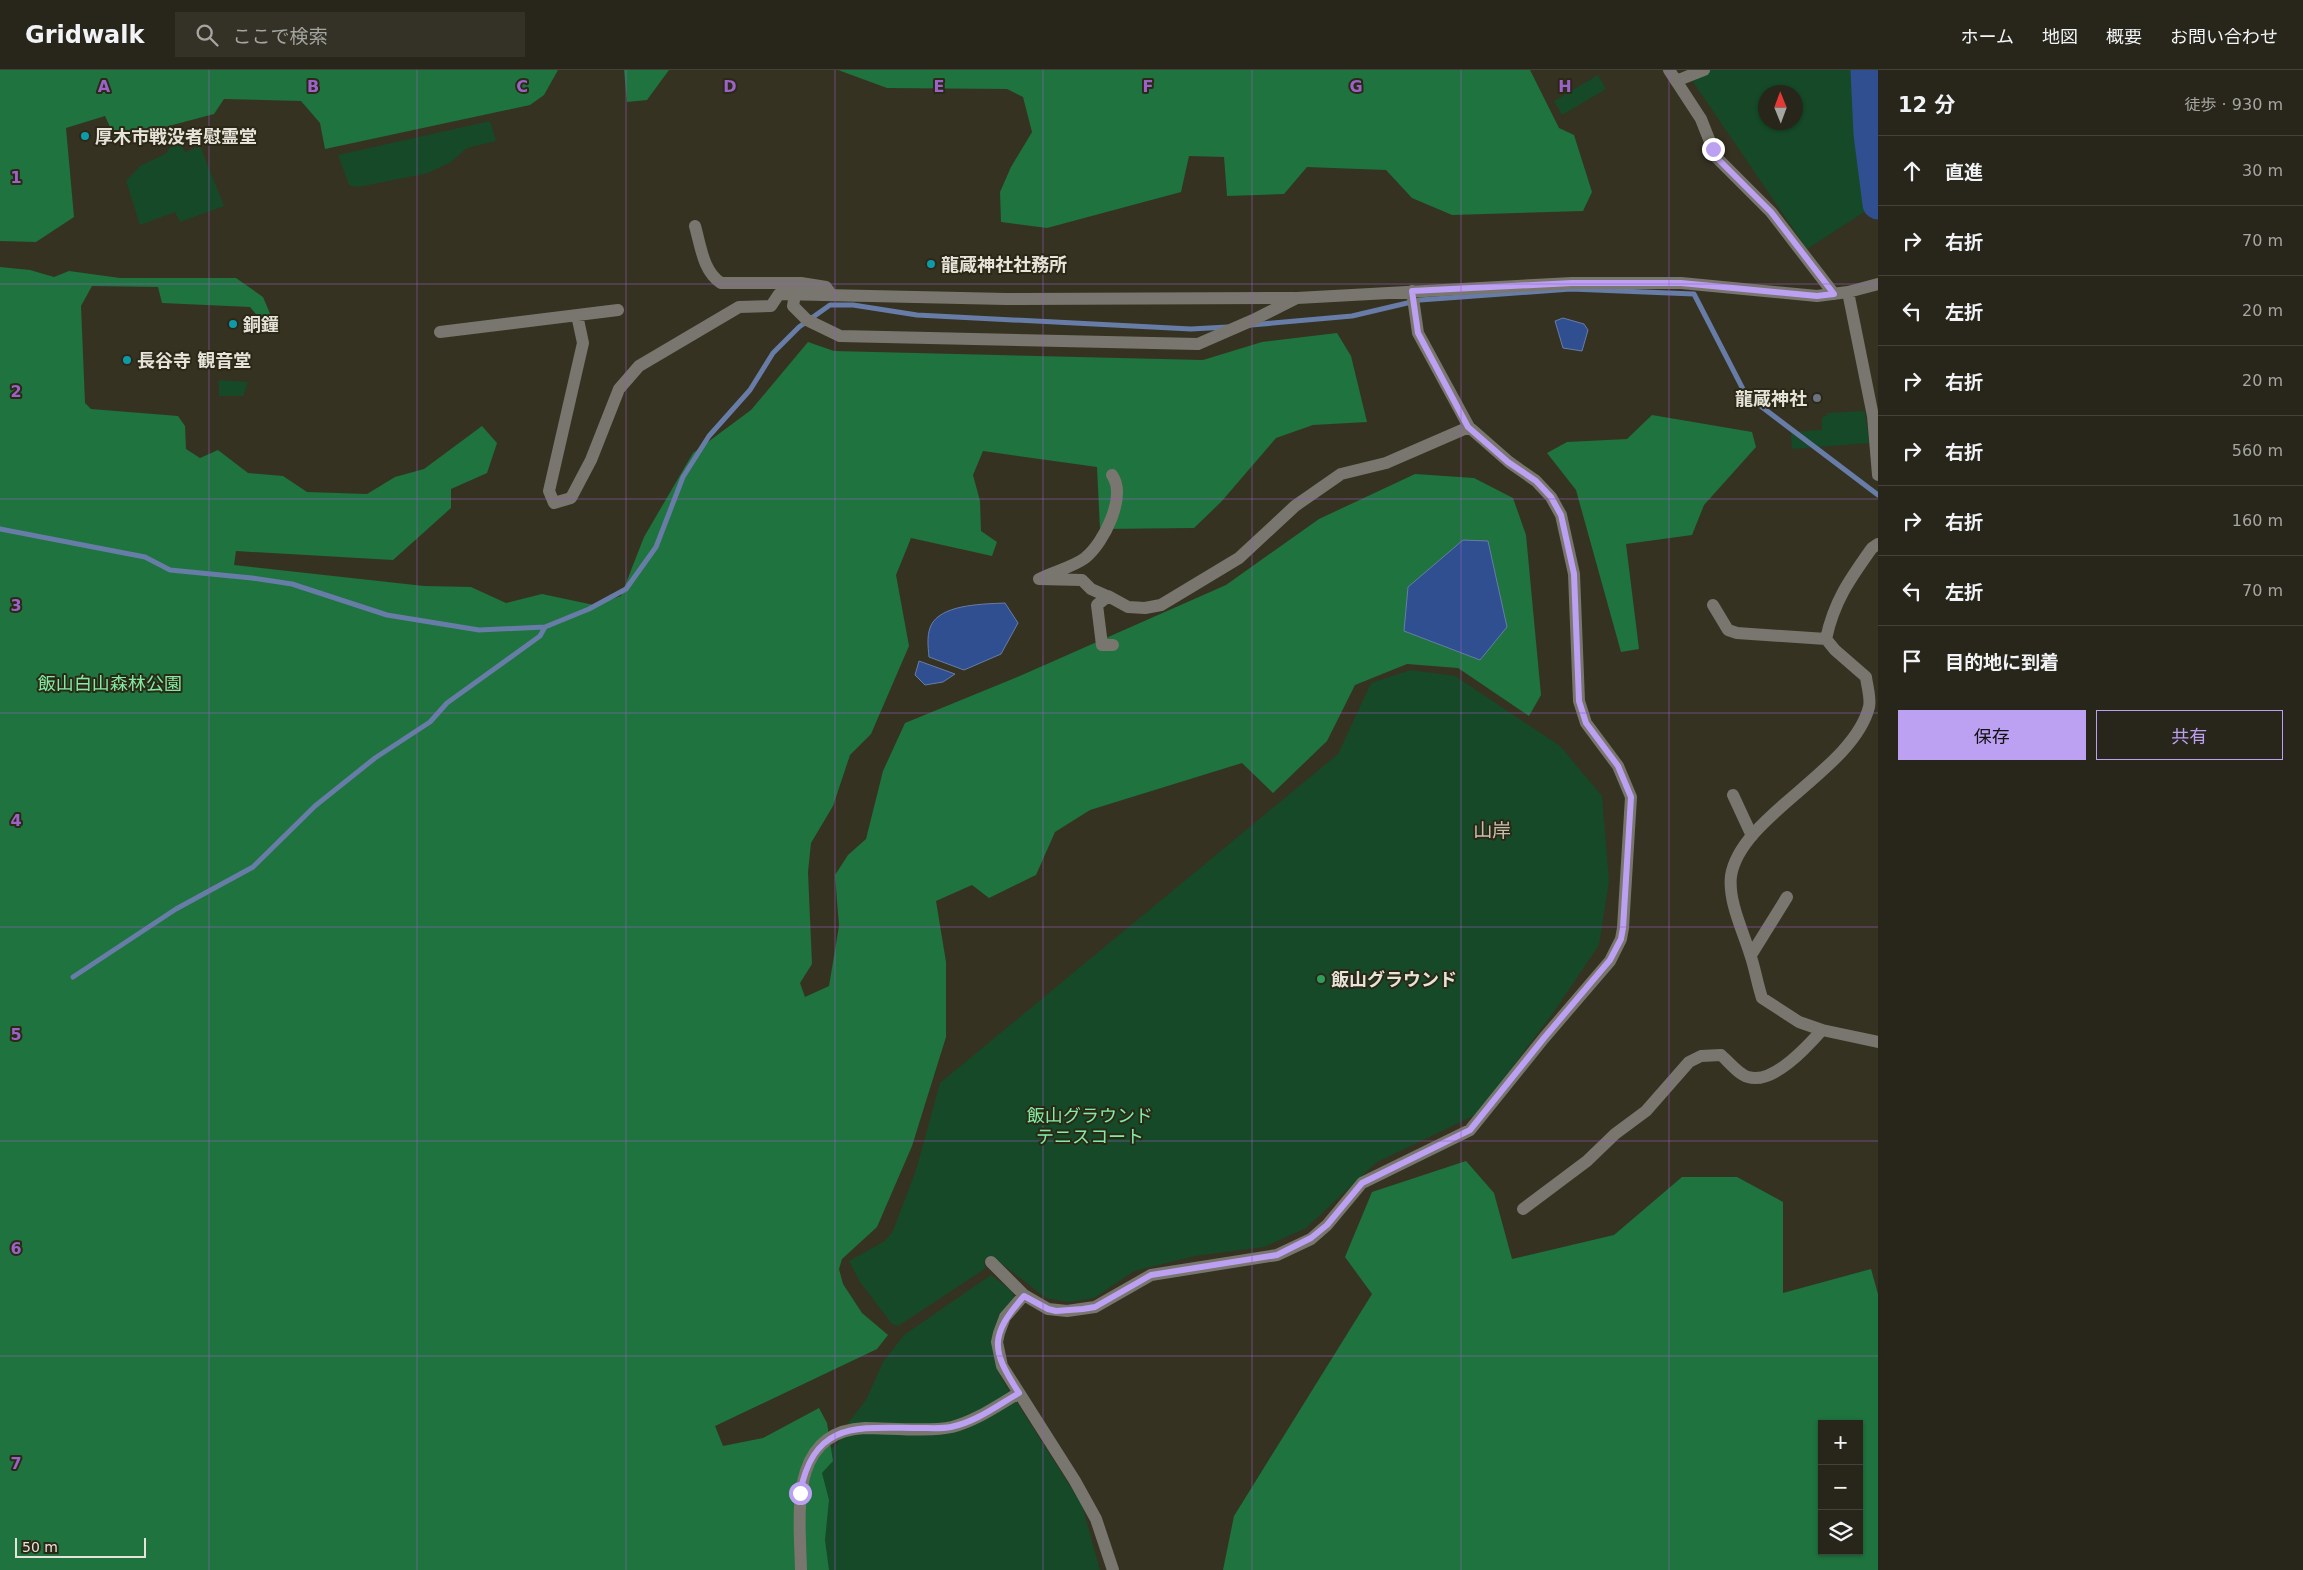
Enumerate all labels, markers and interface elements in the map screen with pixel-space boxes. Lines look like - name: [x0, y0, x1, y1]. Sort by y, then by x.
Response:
- search box: [175, 12, 525, 57]
- text: Gridwalk: [25, 21, 145, 49]
- icon: search: [193, 21, 221, 49]
- text: ここで検索: [233, 25, 328, 47]
- text: ホーム: [1961, 26, 2014, 47]
- text: 地図: [2042, 26, 2078, 47]
- text: 概要: [2106, 26, 2142, 47]
- text: お問い合わせ: [2170, 26, 2278, 47]
- text: A: [98, 77, 111, 96]
- text: B: [307, 77, 319, 96]
- text: C: [516, 77, 528, 96]
- text: D: [723, 77, 737, 96]
- text: E: [934, 77, 944, 96]
- text: F: [1143, 77, 1153, 96]
- text: G: [1349, 77, 1363, 96]
- text: H: [1558, 77, 1572, 96]
- north arrow: [1758, 85, 1803, 130]
- text: 12 分: [1898, 93, 1956, 117]
- text: 徒歩 · 930 m: [2185, 95, 2283, 114]
- place label: 厚木市戦没者慰霊堂: [95, 126, 257, 147]
- marker: 厚木市戦没者慰霊堂: [79, 130, 91, 142]
- route end: [1702, 138, 1725, 161]
- icon: ahead: [1898, 157, 1926, 185]
- text: 直進: [1945, 161, 1983, 183]
- text: 30 m: [2242, 161, 2283, 180]
- text: 1: [10, 168, 22, 187]
- icon: right: [1898, 227, 1926, 255]
- text: 右折: [1945, 231, 1983, 253]
- text: 70 m: [2242, 231, 2283, 250]
- place label: 龍蔵神社社務所: [941, 254, 1067, 275]
- marker: 龍蔵神社社務所: [925, 258, 937, 270]
- icon: left: [1898, 297, 1926, 325]
- text: 左折: [1945, 301, 1983, 323]
- text: 20 m: [2242, 301, 2283, 320]
- place label: 銅鐘: [242, 314, 279, 335]
- marker: 銅鐘: [227, 318, 239, 330]
- place label: 長谷寺 観音堂: [137, 350, 251, 371]
- marker: 長谷寺 観音堂: [121, 354, 133, 366]
- icon: right: [1898, 367, 1926, 395]
- text: 右折: [1945, 371, 1983, 393]
- text: 20 m: [2242, 371, 2283, 390]
- text: 2: [10, 382, 22, 401]
- place label: 龍蔵神社: [1735, 388, 1807, 409]
- marker: 龍蔵神社: [1811, 392, 1823, 404]
- icon: right: [1898, 437, 1926, 465]
- text: 右折: [1945, 441, 1983, 463]
- text: 560 m: [2232, 441, 2283, 460]
- icon: right: [1898, 507, 1926, 535]
- text: 右折: [1945, 511, 1983, 533]
- text: 160 m: [2232, 511, 2283, 530]
- icon: left: [1898, 577, 1926, 605]
- text: 左折: [1945, 581, 1983, 603]
- text: 70 m: [2242, 581, 2283, 600]
- text: 3: [10, 596, 22, 615]
- icon: arrive: [1898, 647, 1926, 675]
- text: 目的地に到着: [1945, 651, 2059, 673]
- park label: 飯山白山森林公園: [38, 673, 182, 694]
- button: 保存: [1898, 710, 2086, 760]
- button: 共有: [2096, 710, 2283, 760]
- text: 4: [10, 811, 22, 830]
- district label: 山岸: [1473, 819, 1511, 841]
- place label: 飯山グラウンド: [1331, 969, 1457, 990]
- marker: 飯山グラウンド: [1315, 973, 1327, 985]
- text: 5: [10, 1025, 22, 1044]
- park label: 飯山グラウンド テニスコート: [1027, 1105, 1153, 1147]
- text: 6: [10, 1239, 22, 1258]
- map controls: [1818, 1420, 1863, 1555]
- button: +: [1818, 1420, 1863, 1465]
- text: 7: [10, 1454, 22, 1473]
- button: −: [1818, 1465, 1863, 1510]
- route start: [789, 1482, 812, 1505]
- button: layers: [1818, 1510, 1863, 1555]
- scale bar: [15, 1535, 146, 1558]
- text: 50 m: [22, 1539, 58, 1555]

